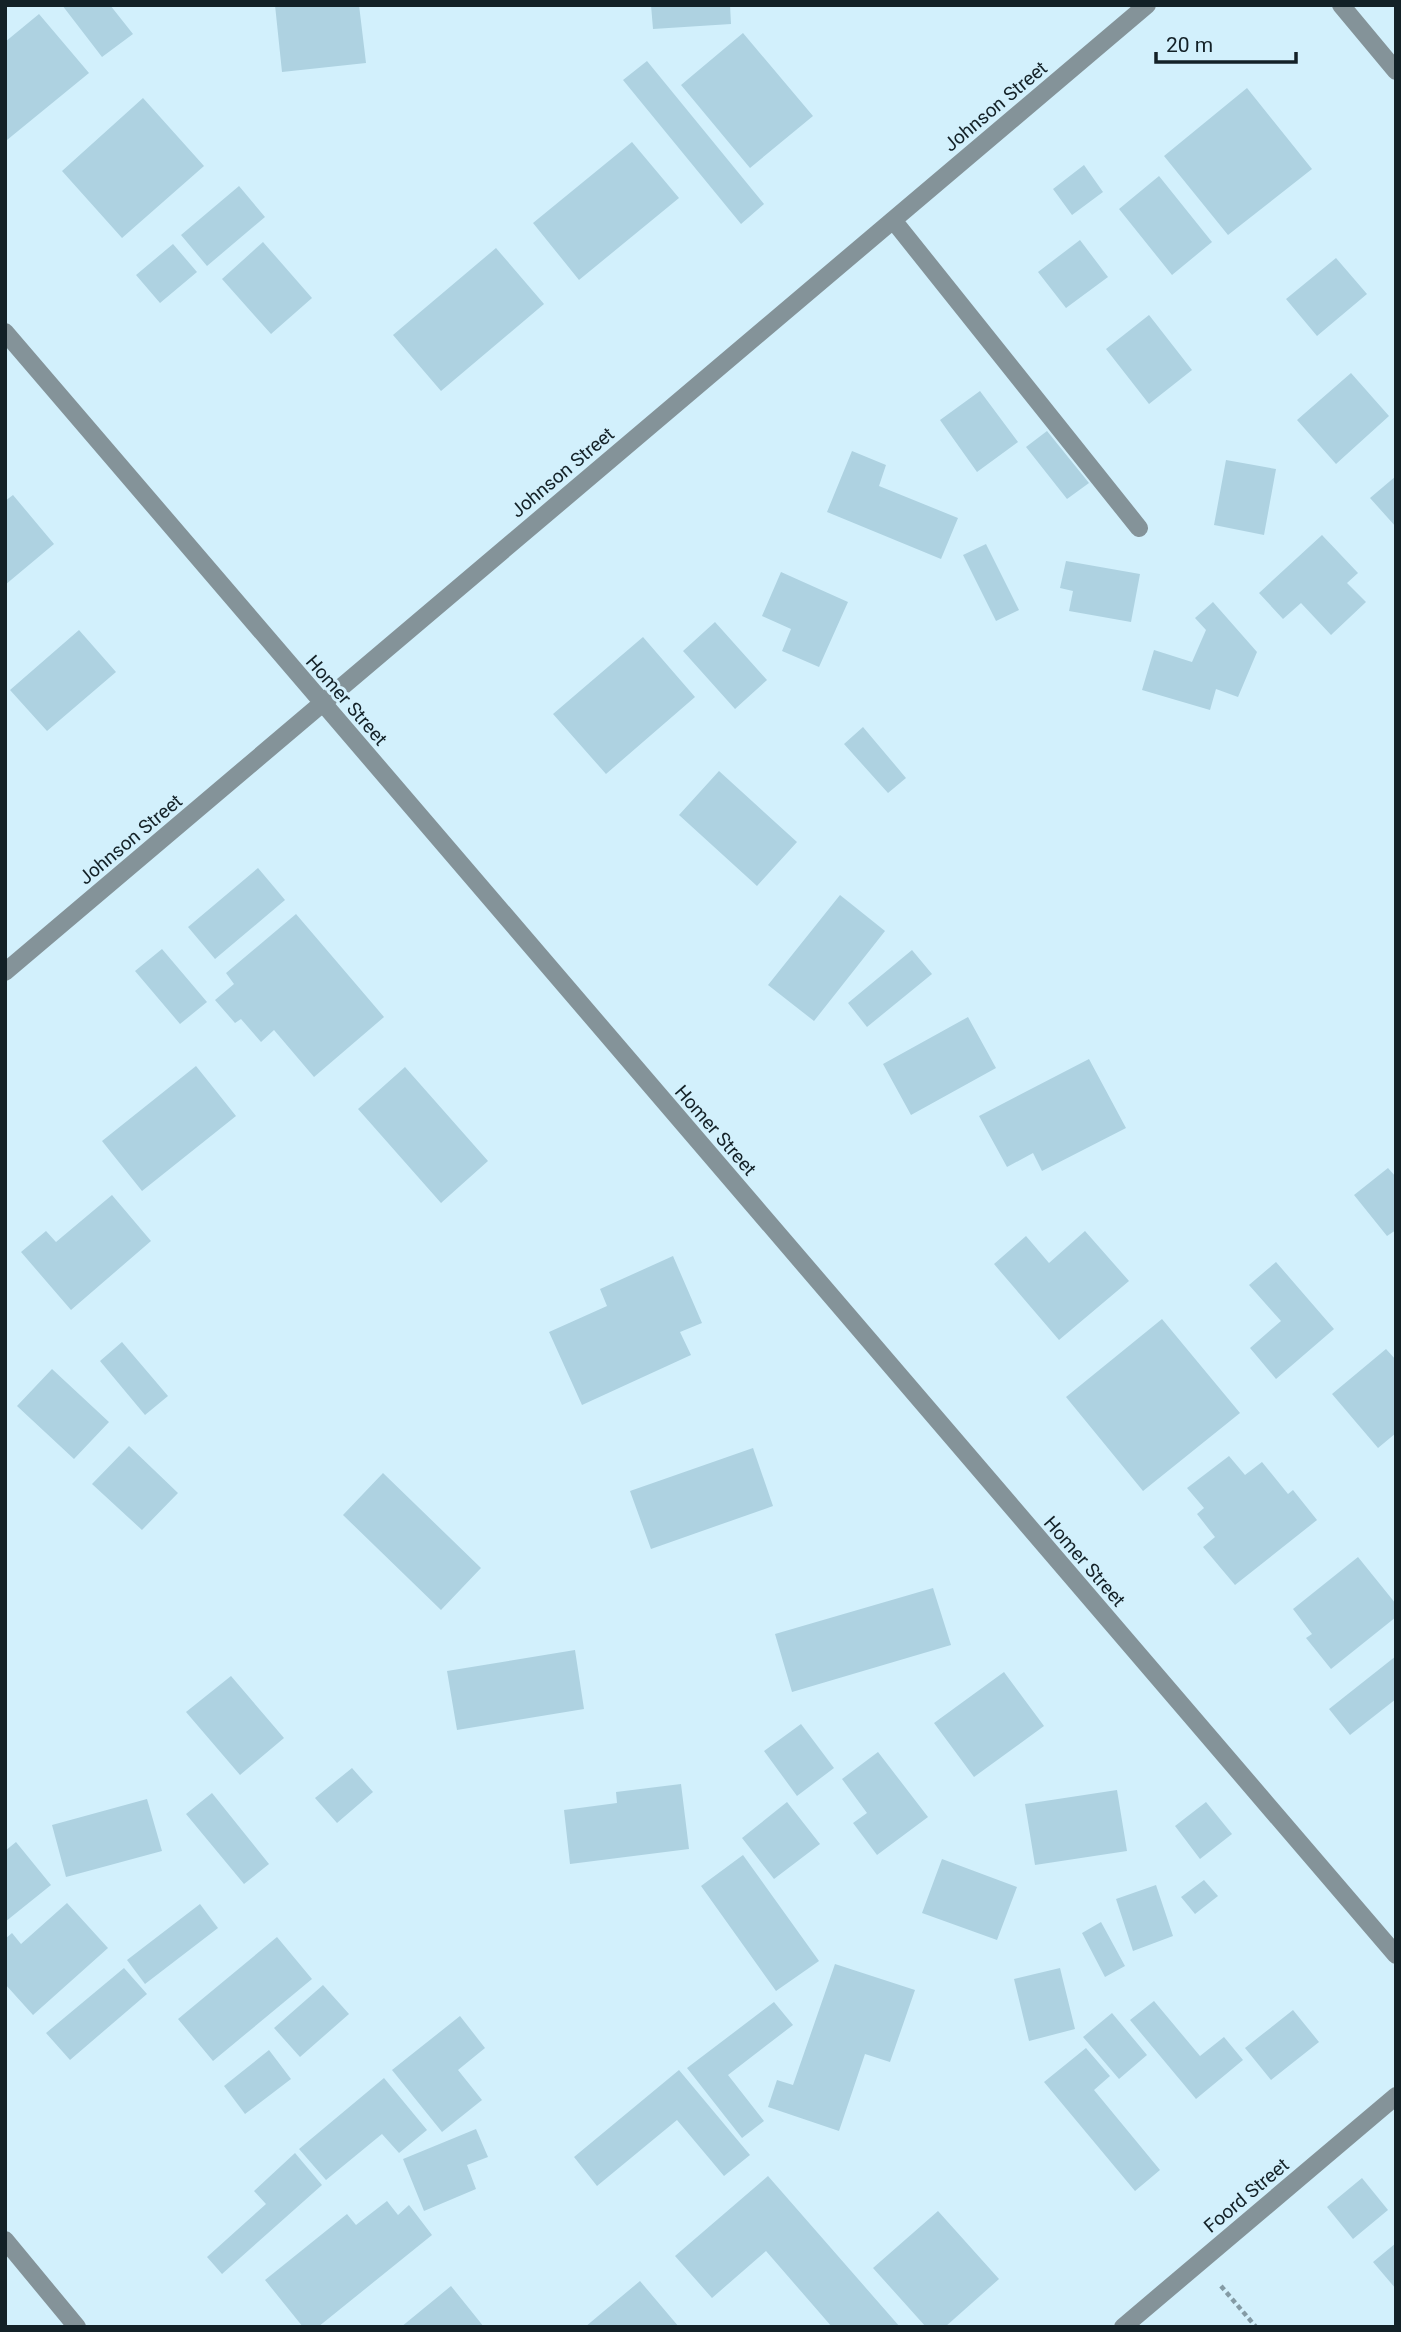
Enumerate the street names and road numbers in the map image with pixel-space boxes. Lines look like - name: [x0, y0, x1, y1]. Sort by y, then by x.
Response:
- street label: Johnson Street: [939, 56, 1052, 156]
- street label: Johnson Street: [506, 422, 619, 522]
- street label: Homer Street: [301, 650, 392, 750]
- street label: Johnson Street: [74, 789, 187, 889]
- street label: Homer Street: [670, 1080, 761, 1180]
- street label: Homer Street: [1039, 1511, 1130, 1611]
- street label: Foord Street: [1199, 2153, 1293, 2238]

